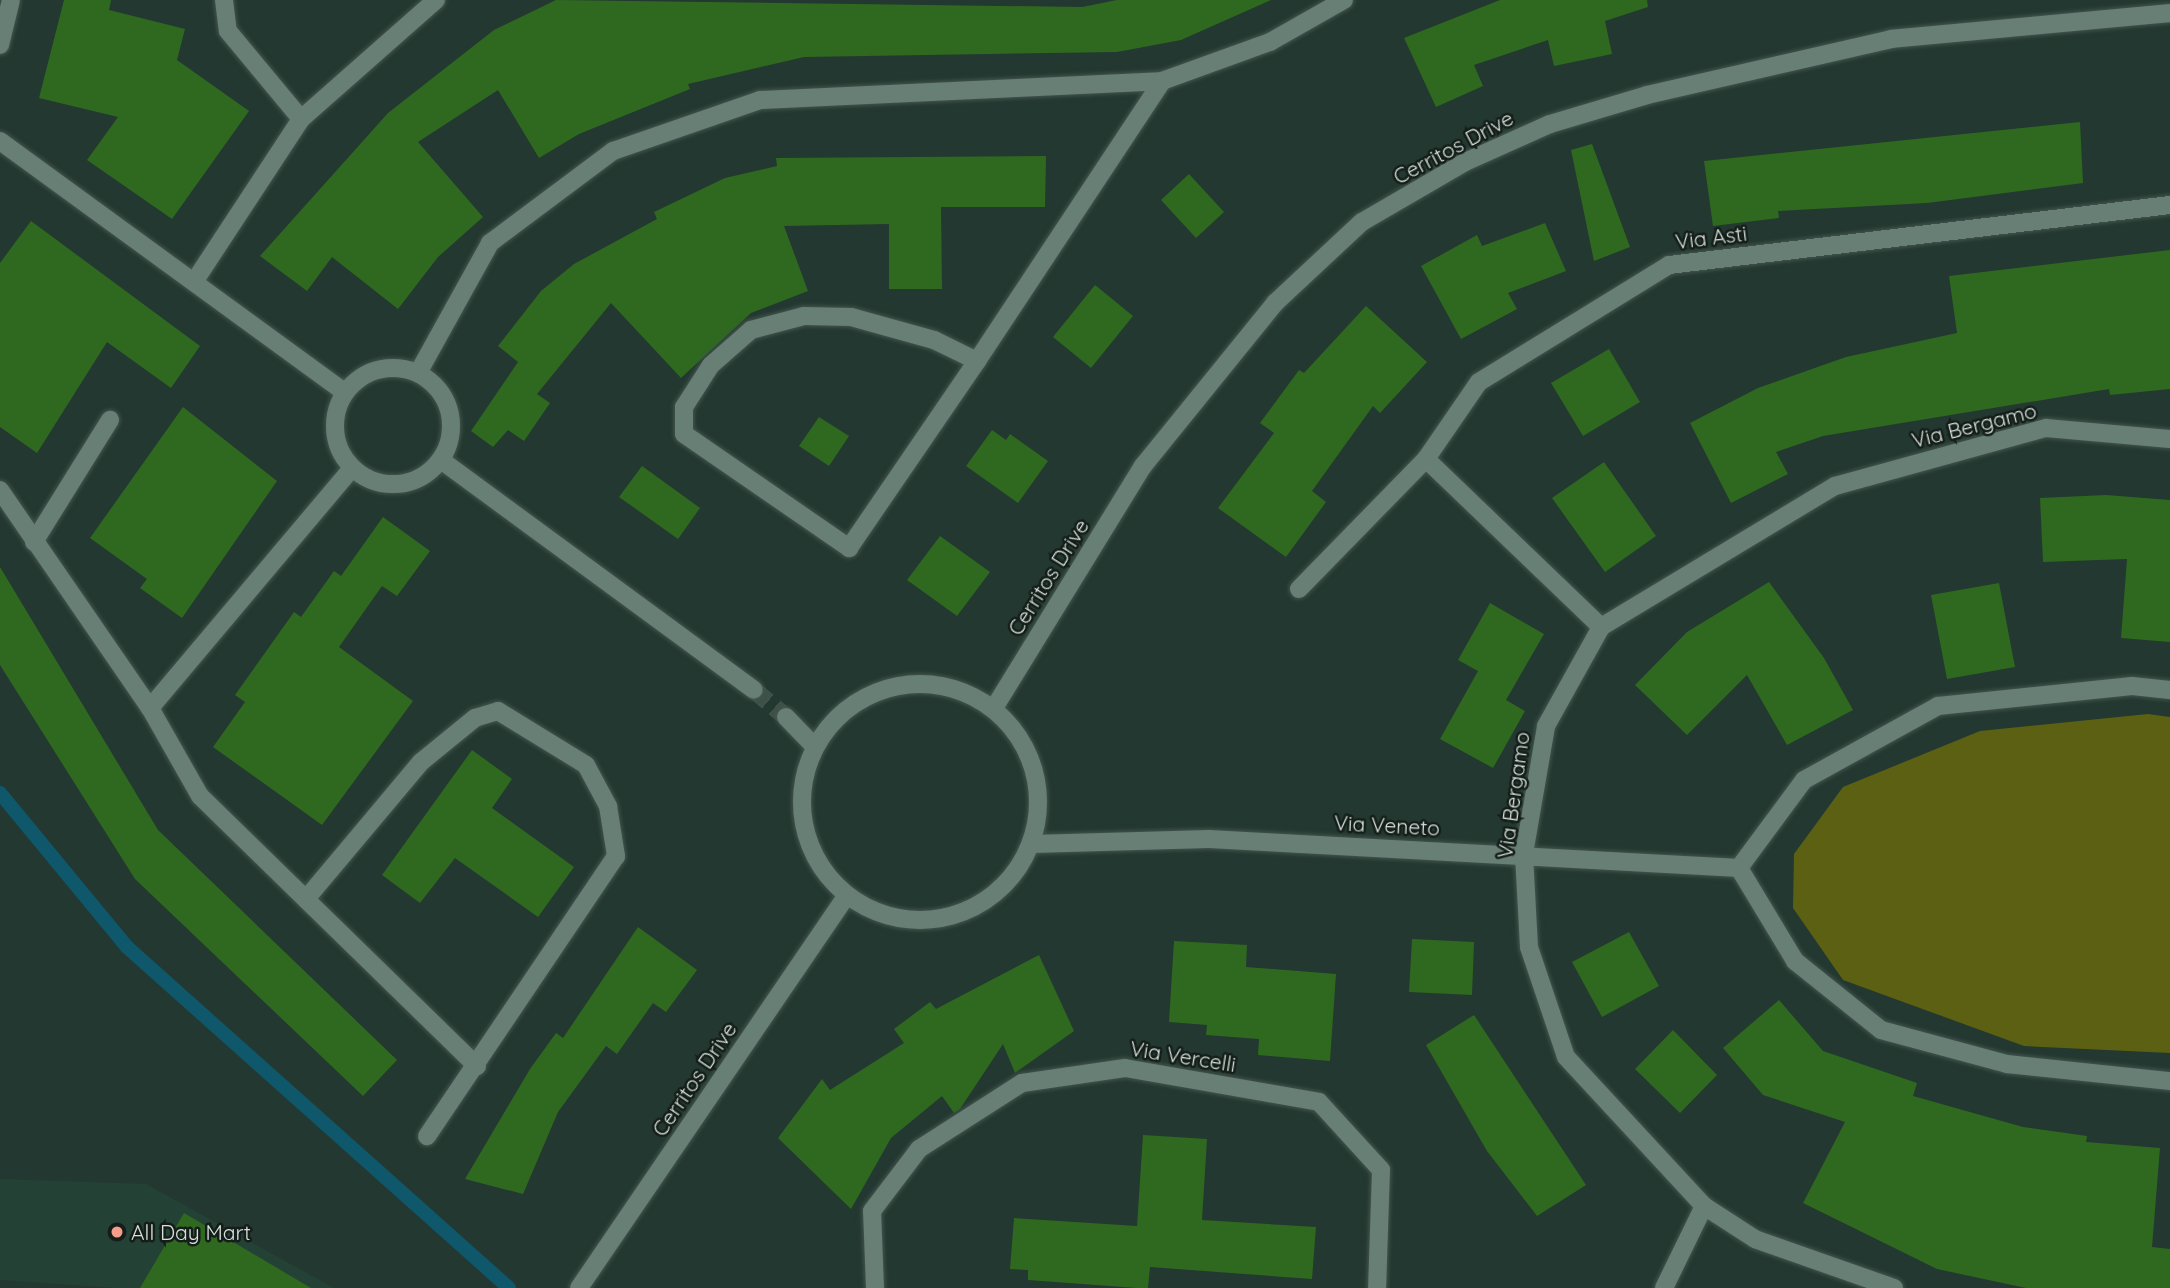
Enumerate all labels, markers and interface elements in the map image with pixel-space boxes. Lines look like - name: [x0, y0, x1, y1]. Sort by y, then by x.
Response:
- street label: Cerritos Drive: [1389, 105, 1517, 189]
- street label: Via Asti: [1674, 220, 1748, 254]
- street label: Via Bergamo: [1909, 397, 2039, 453]
- street label: Cerritos Drive: [1002, 514, 1094, 640]
- street label: Via Bergamo: [1492, 730, 1534, 860]
- street label: Via Veneto: [1333, 810, 1441, 840]
- street label: Cerritos Drive: [647, 1017, 741, 1141]
- street label: Via Vercelli: [1128, 1035, 1238, 1077]
- place label: All Day Mart: [131, 1219, 251, 1245]
- marker: All Day Mart: [109, 1224, 125, 1240]

